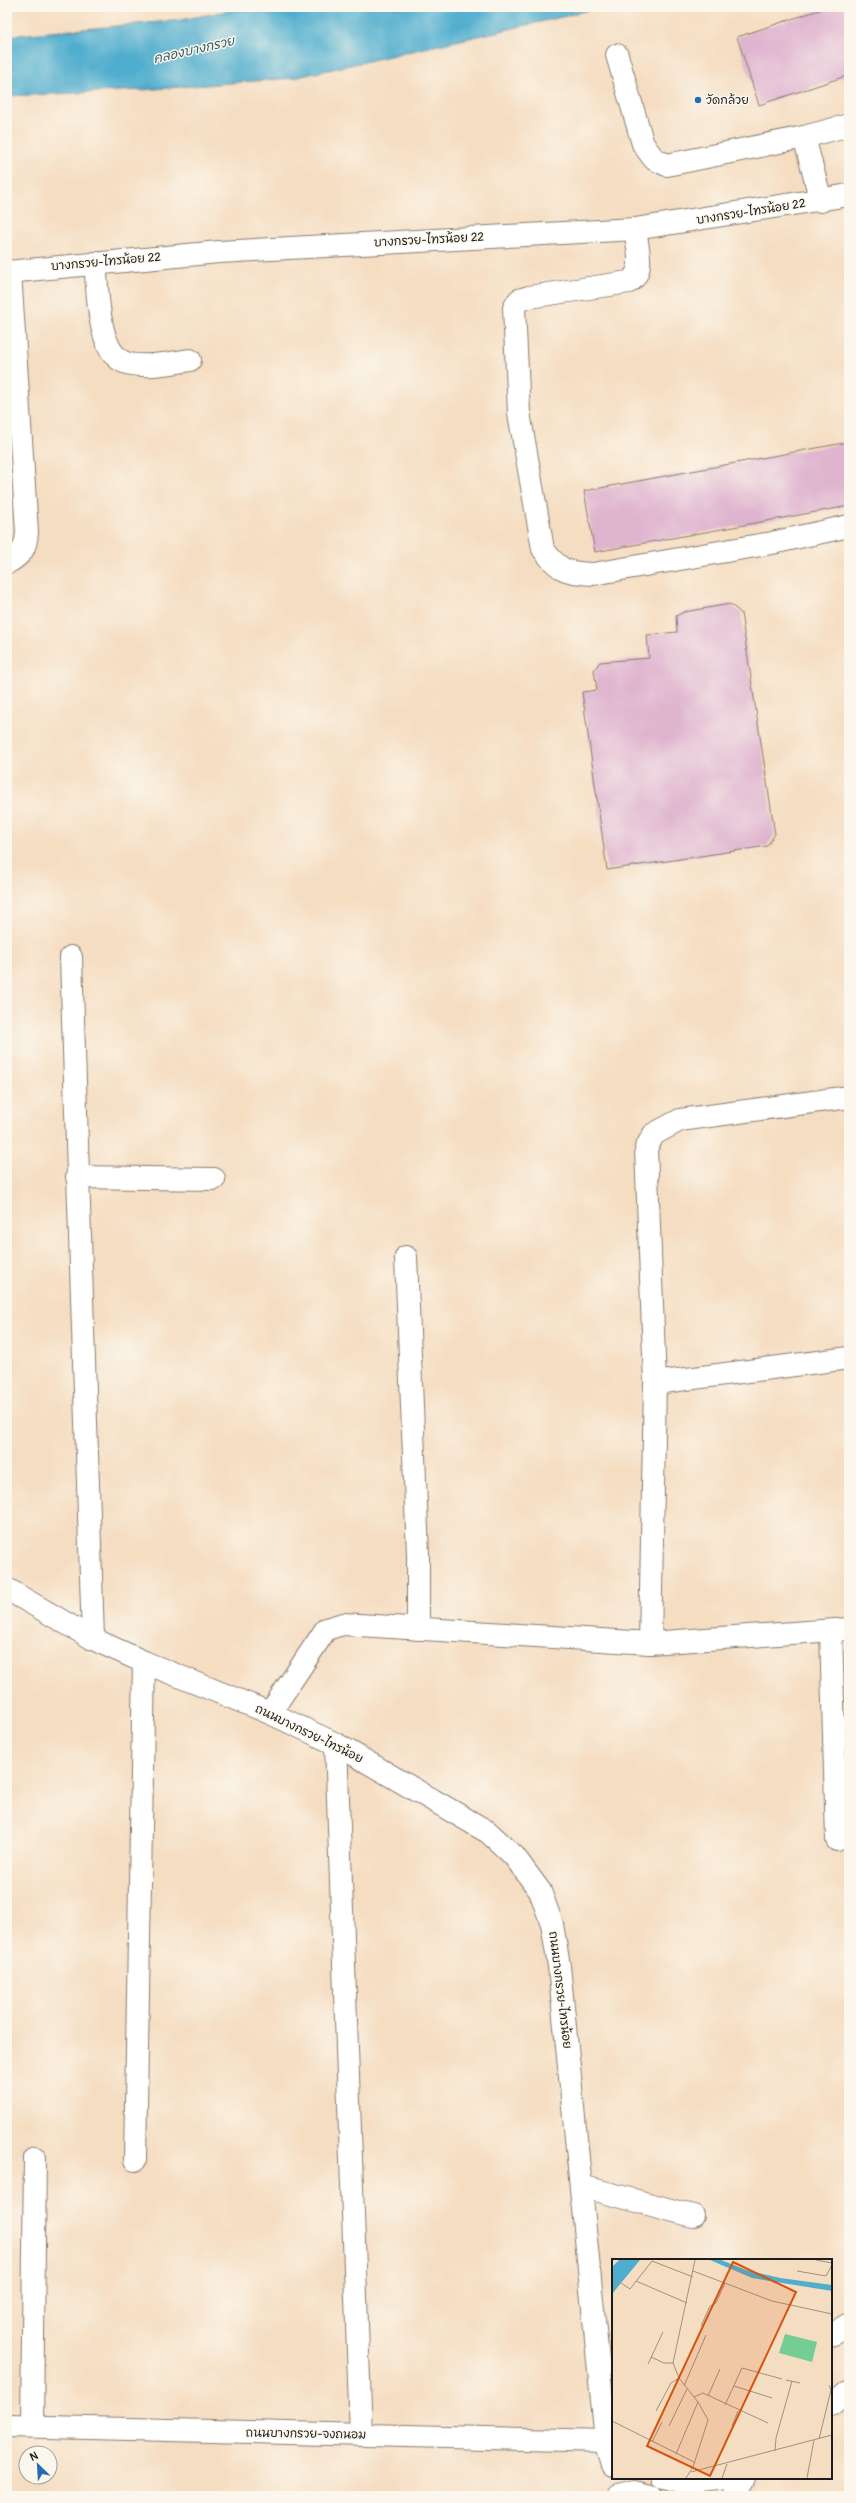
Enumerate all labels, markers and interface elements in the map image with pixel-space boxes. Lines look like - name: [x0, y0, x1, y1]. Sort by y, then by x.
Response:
- water label: คลองบางกรวย: [152, 33, 237, 67]
- place label: วัดกล้วย: [706, 93, 749, 108]
- marker: วัดกล้วย: [693, 95, 703, 105]
- street label: บางกรวย-ไทรน้อย 22: [695, 195, 807, 228]
- street label: บางกรวย-ไทรน้อย 22: [373, 229, 485, 250]
- street label: บางกรวย-ไทรน้อย 22: [50, 249, 162, 274]
- street label: ถนนบางกรวย-ไทรน้อย: [253, 1700, 366, 1767]
- street label: ถนนบางกรวย-ไทรน้อย: [545, 1930, 576, 2050]
- inset map: [612, 2259, 832, 2479]
- street label: ถนนบางกรวย-จงถนอม: [246, 2425, 366, 2443]
- north arrow: [18, 2445, 58, 2485]
- text: N: [28, 2449, 41, 2464]

